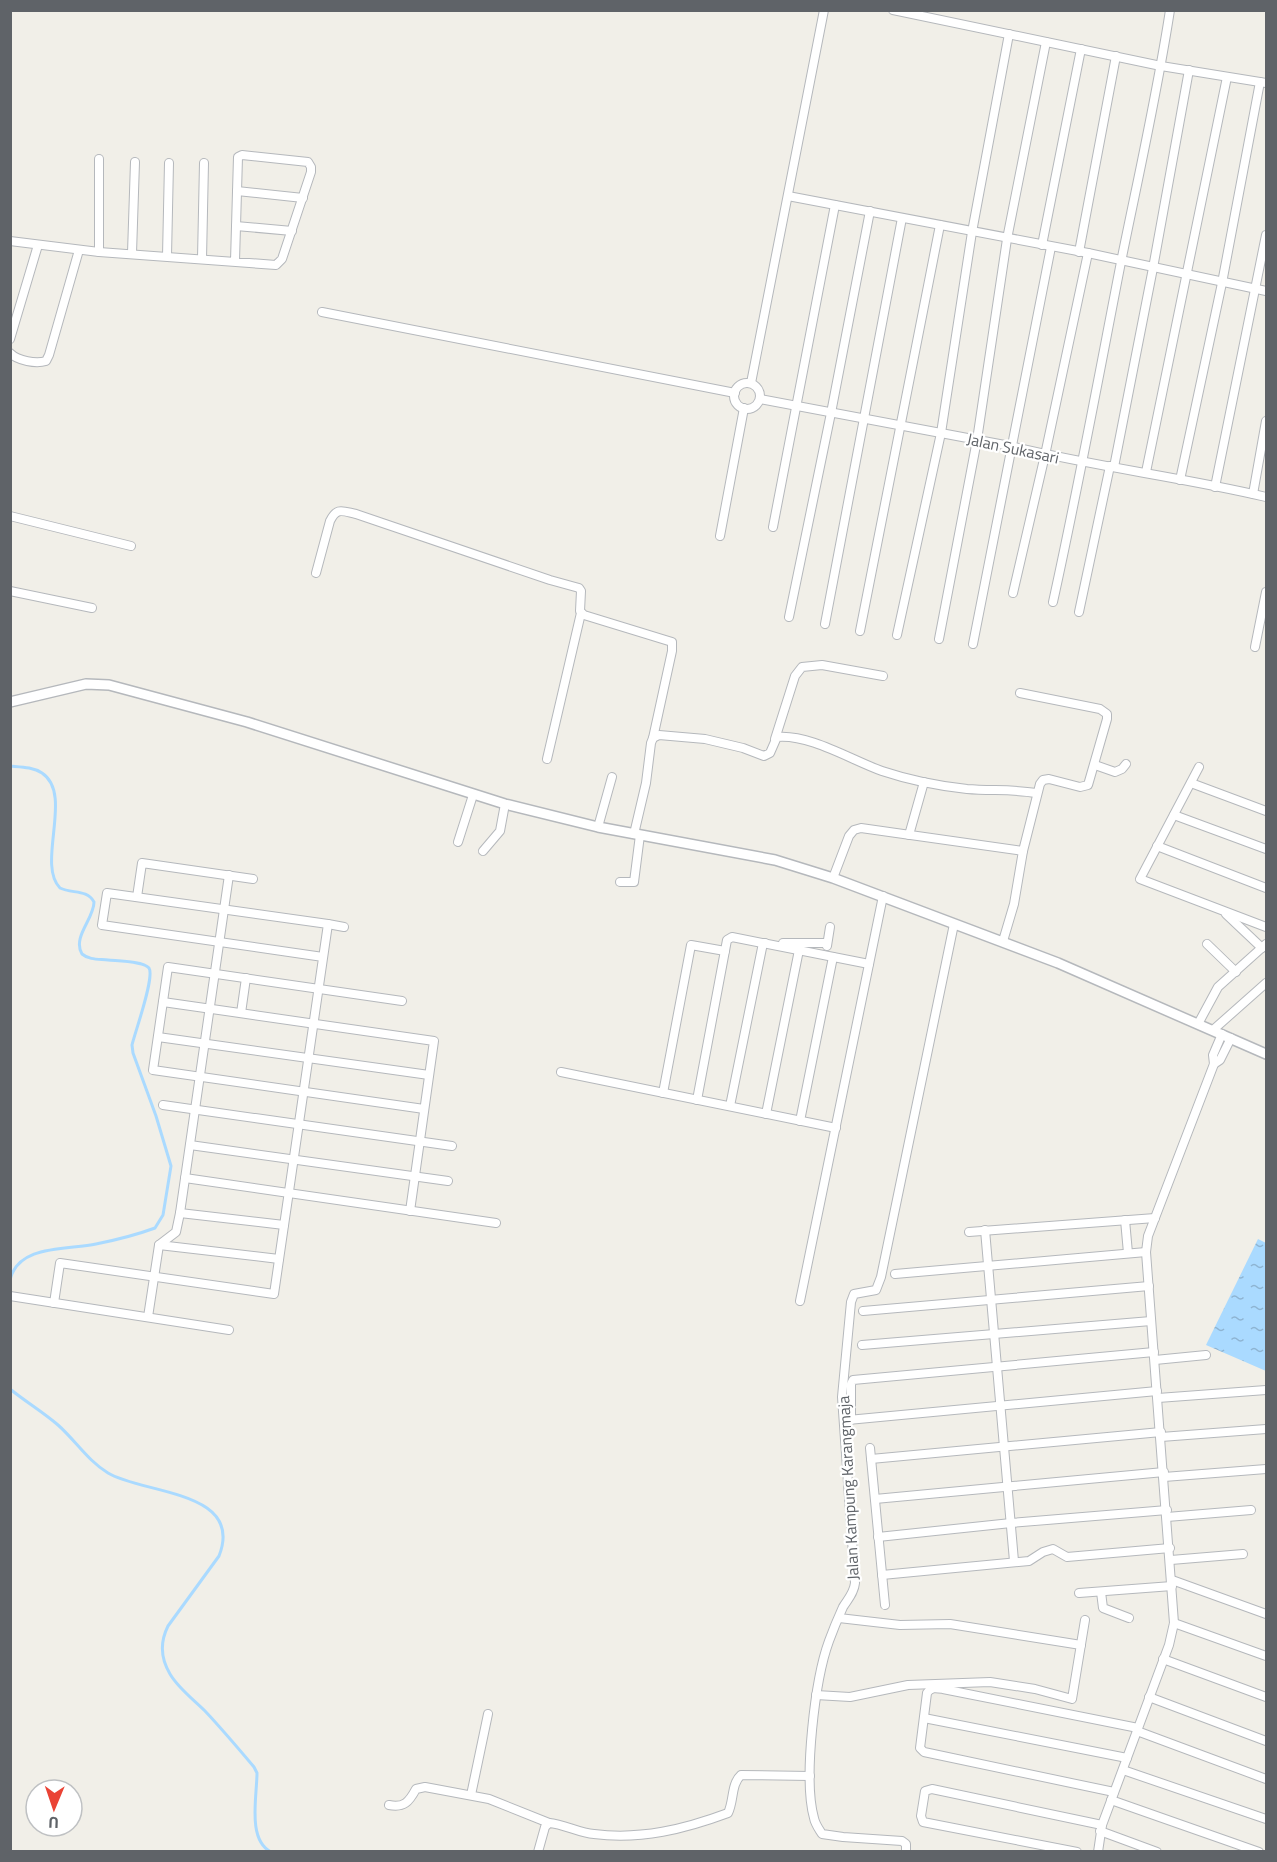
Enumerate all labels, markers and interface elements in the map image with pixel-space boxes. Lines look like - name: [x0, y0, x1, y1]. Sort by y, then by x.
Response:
- street label: Jalan Sukasari: [965, 427, 1061, 469]
- street label: Jalan Kampung Karangmaja: [831, 1395, 865, 1581]
- north arrow: [24, 1778, 84, 1838]
- text: U: [48, 1811, 59, 1835]

